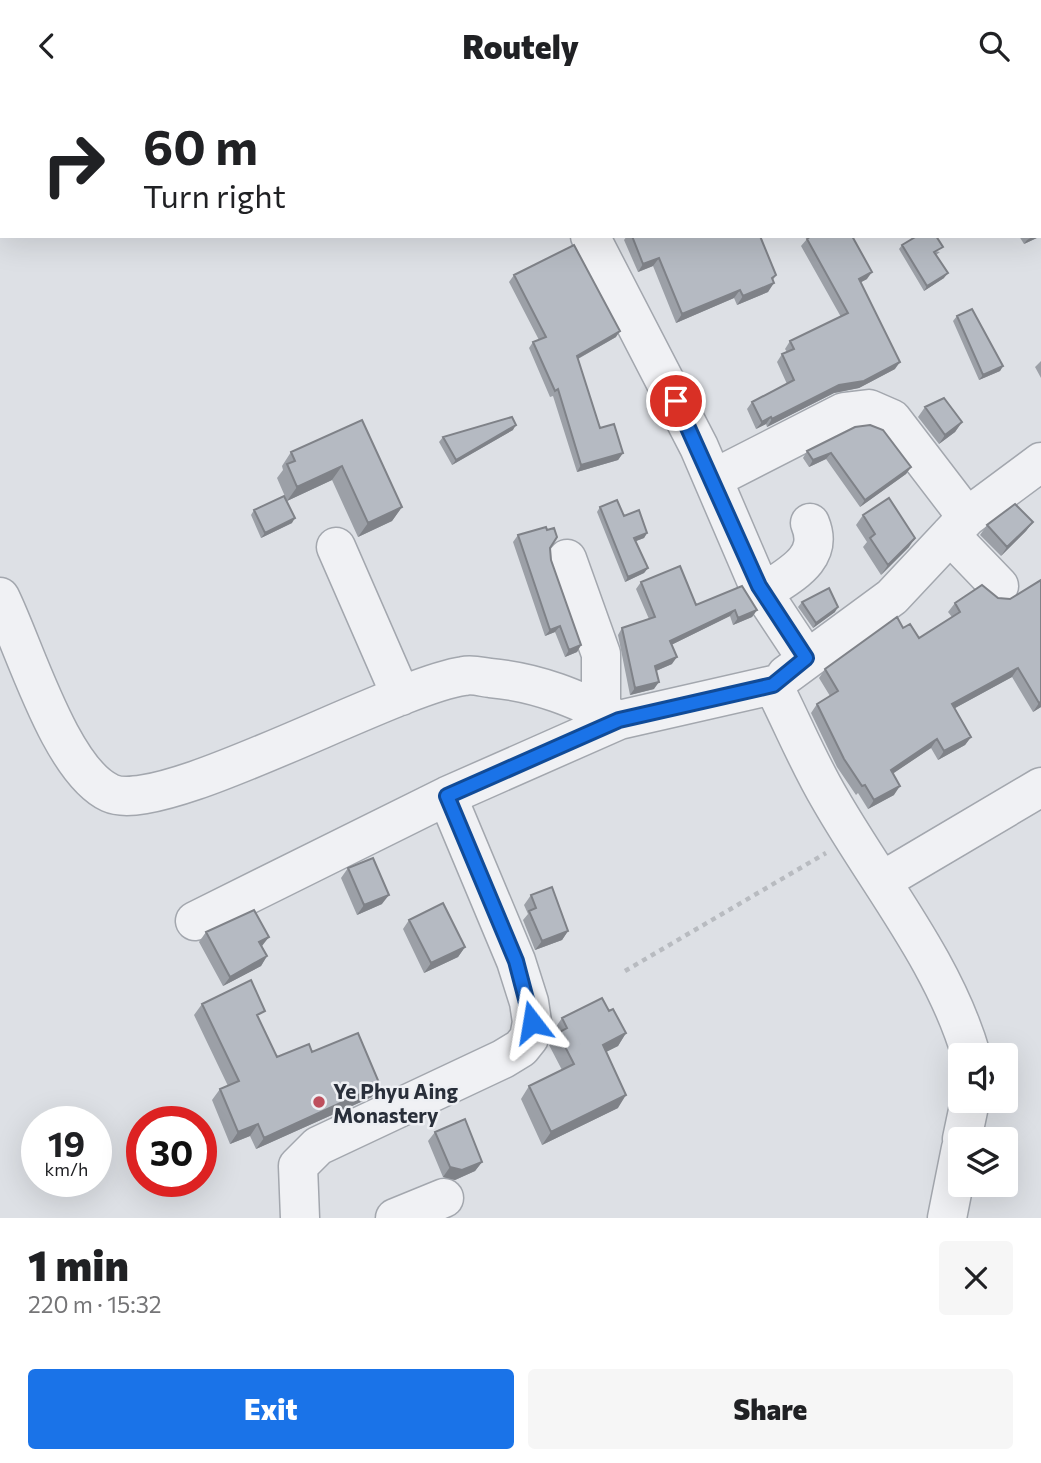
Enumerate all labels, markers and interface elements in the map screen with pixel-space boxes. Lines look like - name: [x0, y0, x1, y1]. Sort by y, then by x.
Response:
- text: Routely: [462, 26, 579, 66]
- icon: back: [28, 27, 66, 65]
- icon: search: [975, 27, 1013, 65]
- text: 60 m: [143, 115, 258, 175]
- icon: right: [28, 119, 119, 210]
- text: Turn right: [143, 175, 286, 215]
- pin: [646, 371, 706, 431]
- icon: arrive: [657, 382, 695, 420]
- position arrow: [495, 985, 569, 1059]
- map controls: [948, 1043, 1018, 1197]
- button: sound: [948, 1043, 1018, 1113]
- place label: Ye Phyu Aing Monastery: [333, 1078, 458, 1127]
- marker: Ye Phyu Aing Monastery: [311, 1094, 327, 1110]
- speed limit sign: 30: [126, 1106, 217, 1197]
- text: 19: [48, 1121, 85, 1164]
- button: layers: [948, 1127, 1018, 1197]
- text: km/h: [45, 1158, 88, 1180]
- text: 1 min: [28, 1238, 129, 1290]
- button: close: [939, 1241, 1013, 1315]
- text: 220 m · 15:32: [28, 1290, 161, 1318]
- button: Exit: [28, 1369, 514, 1449]
- button: Share: [528, 1369, 1013, 1449]

